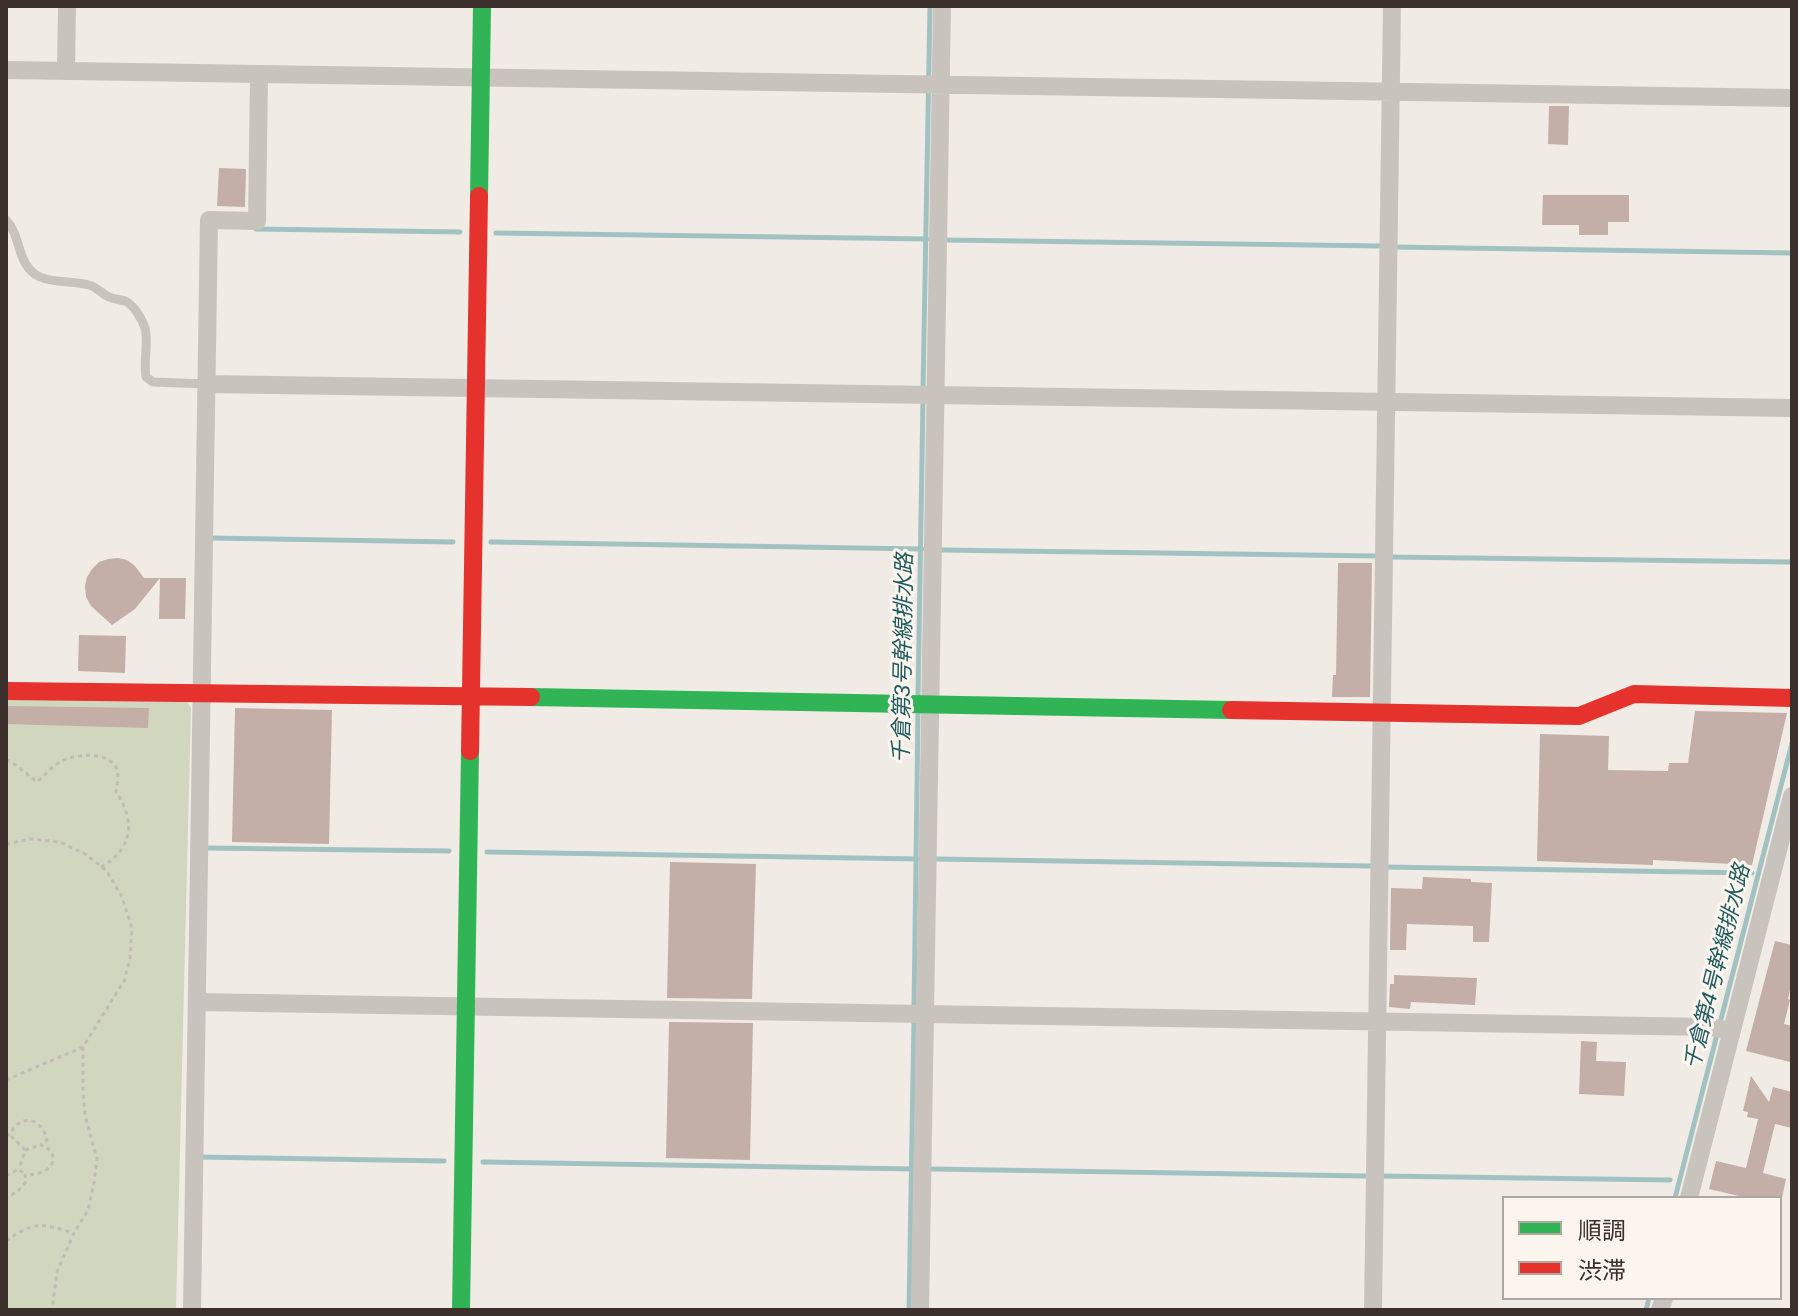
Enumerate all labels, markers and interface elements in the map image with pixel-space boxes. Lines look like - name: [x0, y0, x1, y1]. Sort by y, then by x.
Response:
- water label: 千倉第3号幹線排水路: [889, 553, 919, 763]
- water label: 千倉第4号幹線排水路: [1680, 862, 1756, 1072]
- legend: [1502, 1196, 1782, 1300]
- text: 順調: [1578, 1217, 1626, 1244]
- text: 渋滞: [1578, 1257, 1626, 1284]

